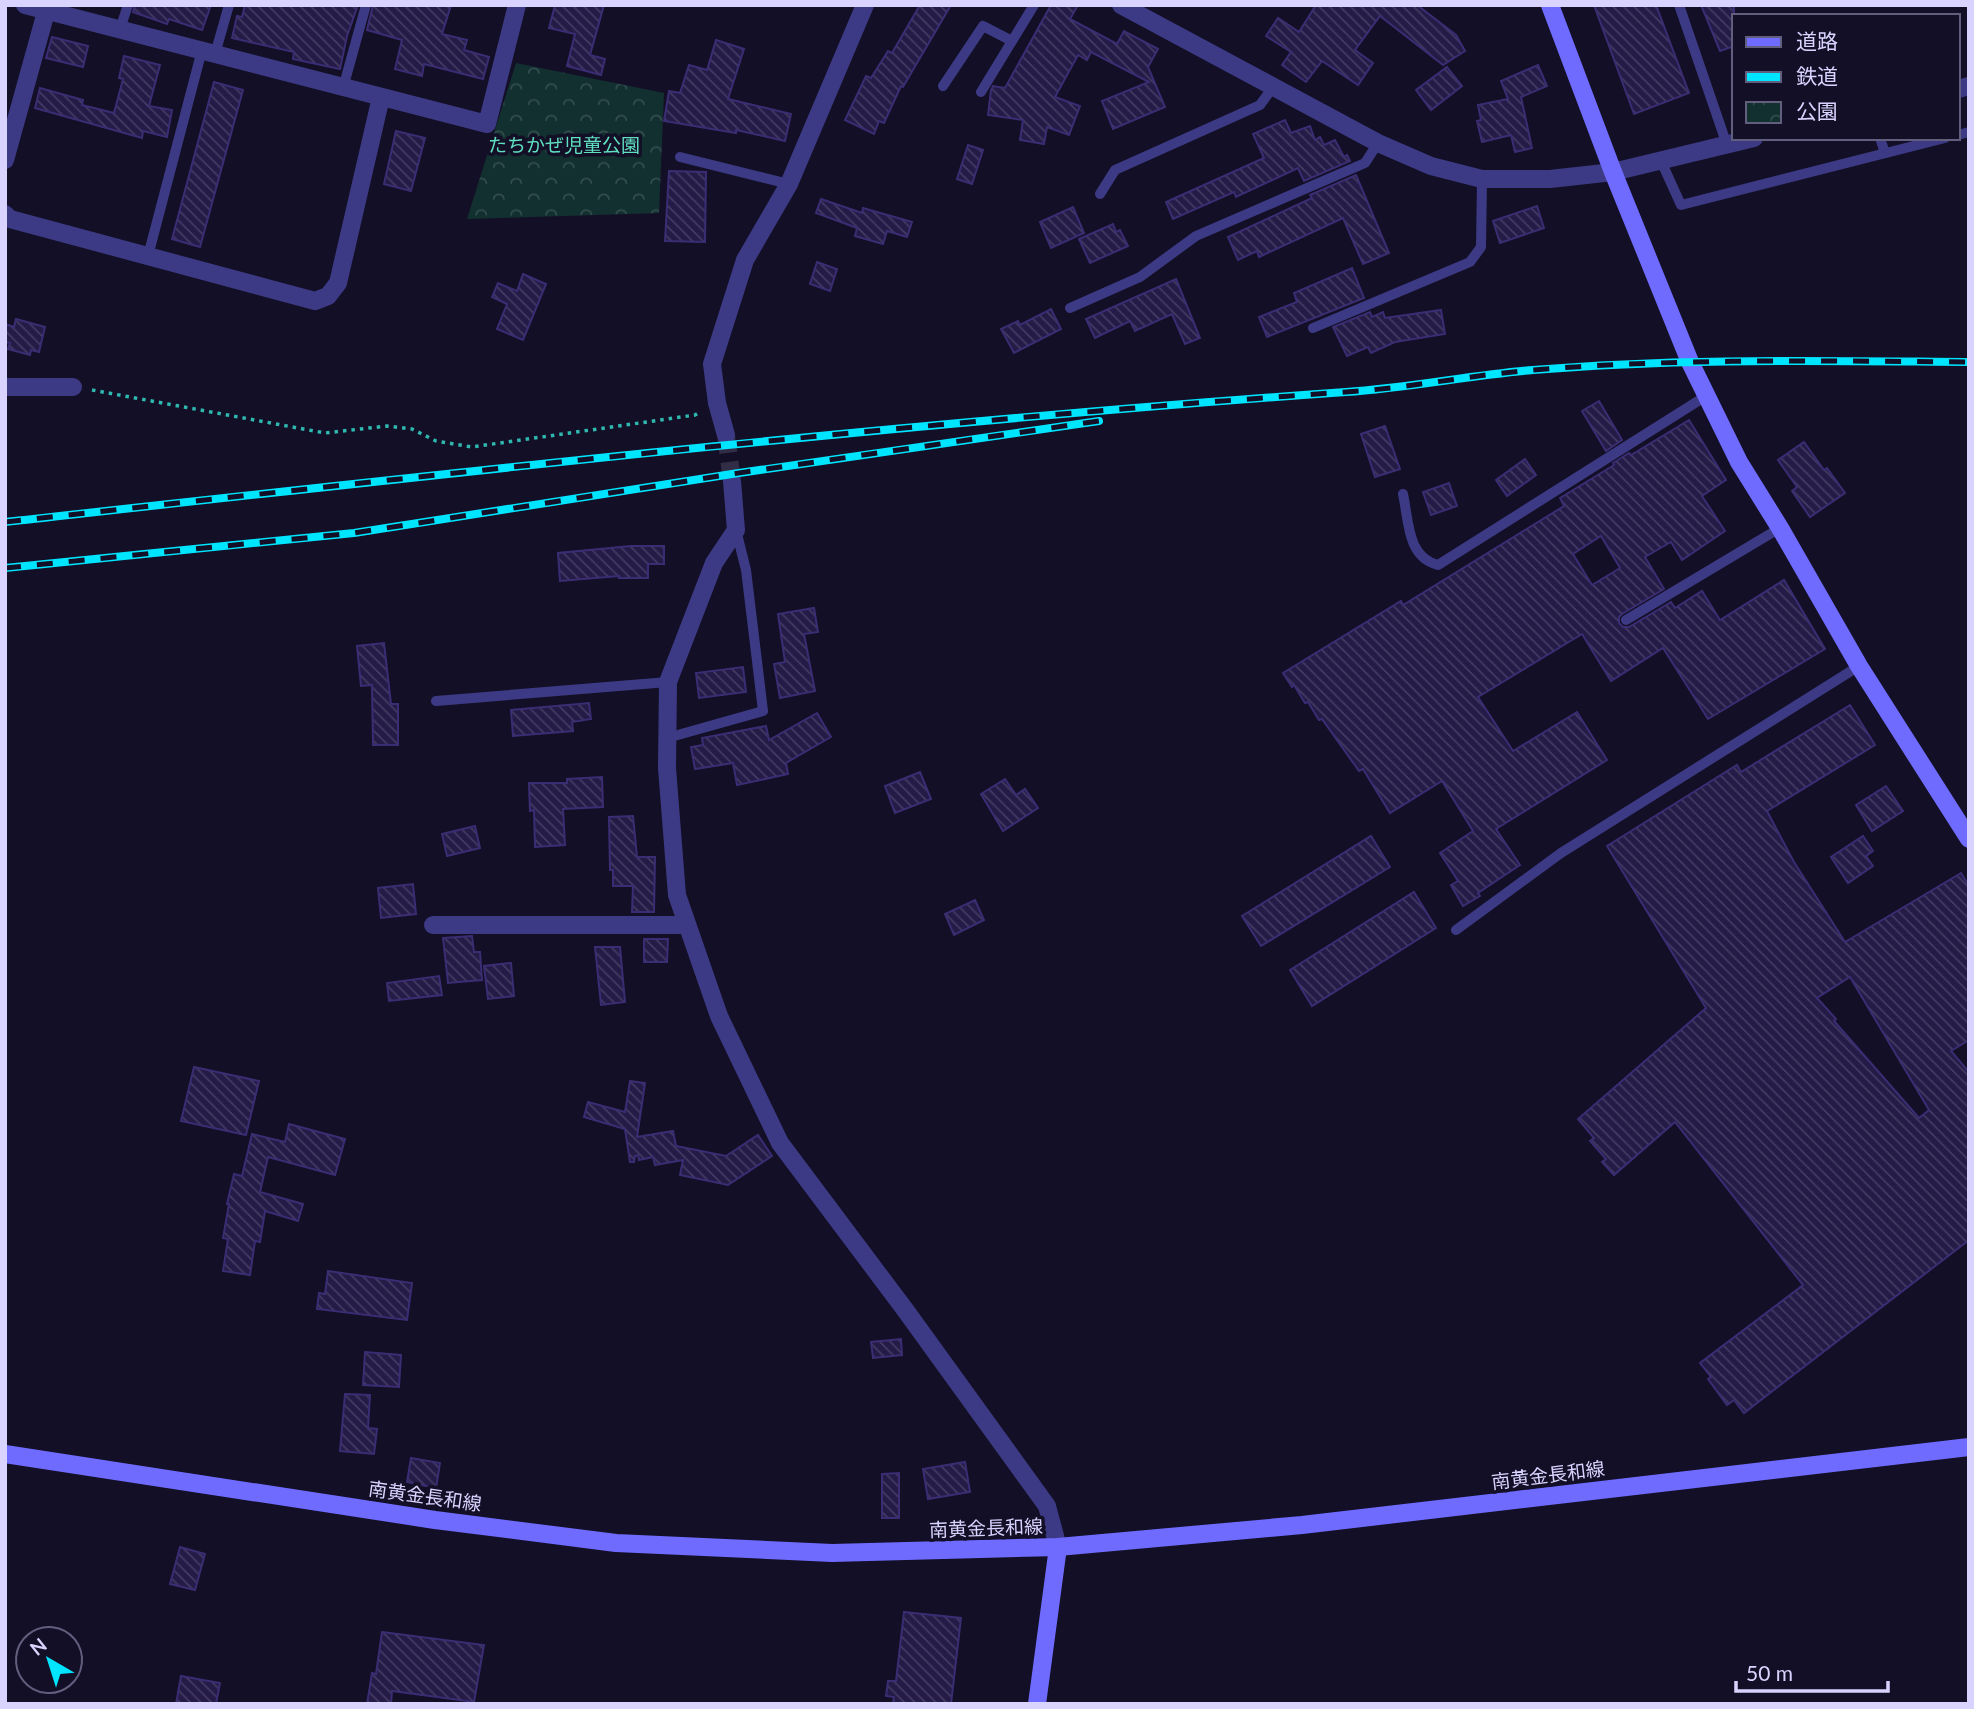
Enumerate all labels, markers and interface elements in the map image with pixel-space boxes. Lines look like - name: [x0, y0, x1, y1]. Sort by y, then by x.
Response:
- legend: [1732, 14, 1960, 140]
- text: 道路: [1796, 28, 1838, 53]
- text: 鉄道: [1796, 63, 1838, 88]
- text: 公園: [1796, 98, 1838, 123]
- park label: たちかぜ児童公園: [488, 133, 640, 156]
- street label: 南黄金長和線: [1490, 1456, 1606, 1493]
- street label: 南黄金長和線: [367, 1476, 483, 1515]
- street label: 南黄金長和線: [929, 1514, 1043, 1541]
- north arrow: [14, 1625, 84, 1695]
- text: N: [25, 1633, 51, 1660]
- scale bar: [1736, 1650, 1888, 1694]
- text: 50 m: [1746, 1660, 1793, 1685]

